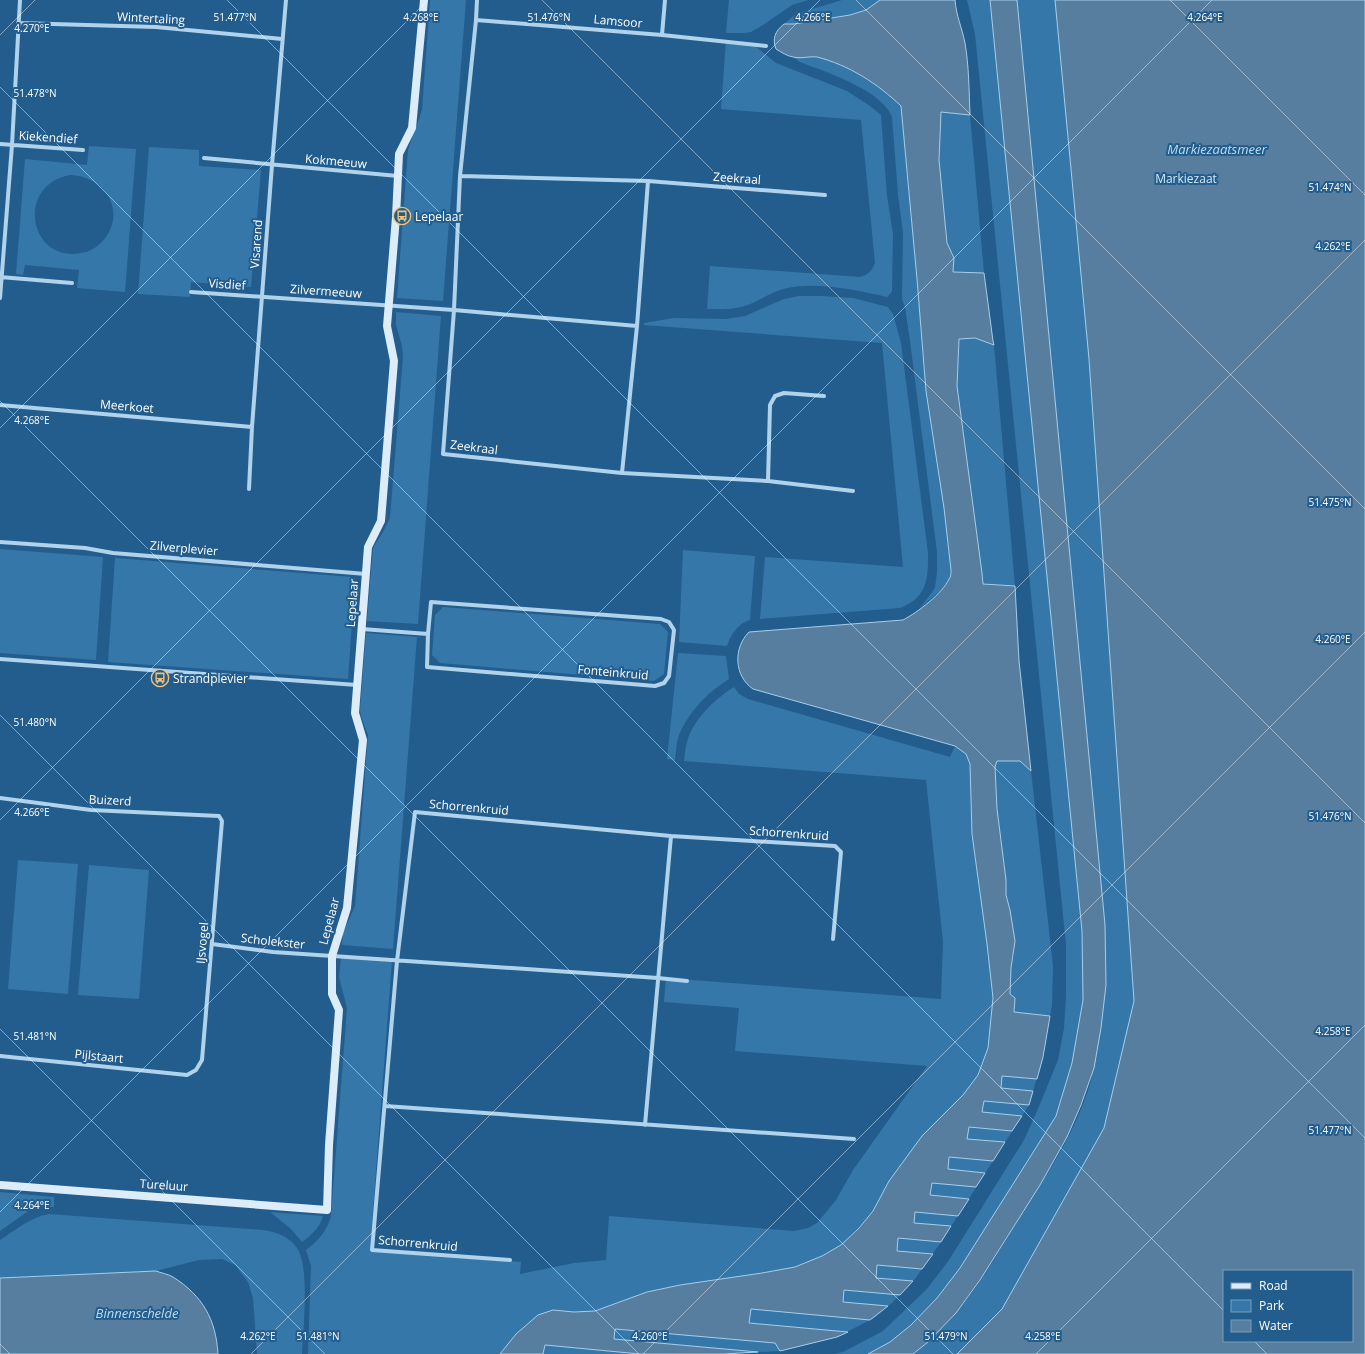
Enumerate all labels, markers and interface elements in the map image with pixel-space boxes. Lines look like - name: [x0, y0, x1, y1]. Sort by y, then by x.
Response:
- street label: Wintertaling: [116, 8, 186, 28]
- text: 51.477°N: [213, 10, 257, 24]
- text: 4.268°E: [403, 10, 439, 24]
- text: 51.476°N: [527, 10, 571, 24]
- street label: Lamsoor: [593, 10, 643, 32]
- text: 4.266°E: [795, 10, 831, 24]
- text: 4.264°E: [1187, 10, 1223, 24]
- text: 4.270°E: [14, 21, 50, 35]
- text: 51.478°N: [13, 86, 57, 100]
- street label: Kiekendief: [18, 126, 79, 148]
- water label: Markiezaatsmeer: [1167, 140, 1267, 158]
- street label: Kokmeeuw: [304, 150, 368, 172]
- street label: Zeekraal: [713, 168, 761, 188]
- park label: Markiezaat: [1155, 170, 1217, 187]
- text: 51.474°N: [1308, 180, 1352, 194]
- bus stop icon: Lepelaar: [392, 206, 412, 226]
- place label: Lepelaar: [415, 208, 463, 225]
- street label: Visarend: [246, 219, 266, 269]
- text: 4.262°E: [1315, 239, 1351, 253]
- street label: Visdief: [208, 274, 247, 294]
- street label: Zilvermeeuw: [290, 280, 363, 302]
- street label: Meerkoet: [100, 395, 154, 417]
- text: 4.268°E: [14, 413, 50, 427]
- street label: Zeekraal: [449, 436, 499, 458]
- text: 51.475°N: [1308, 495, 1352, 509]
- street label: Zilverplevier: [149, 537, 219, 559]
- street label: Lepelaar: [342, 578, 362, 628]
- text: 4.260°E: [1315, 632, 1351, 646]
- street label: Fonteinkruid: [577, 660, 649, 684]
- bus stop icon: Strandplevier: [150, 668, 170, 688]
- place label: Strandplevier: [173, 670, 248, 687]
- text: 51.480°N: [13, 715, 57, 729]
- street label: Buizerd: [88, 790, 132, 810]
- street label: Schorrenkruid: [429, 795, 509, 819]
- text: 4.266°E: [14, 805, 50, 819]
- text: 51.476°N: [1308, 809, 1352, 823]
- street label: Schorrenkruid: [749, 822, 829, 844]
- street label: Lepelaar: [315, 895, 343, 947]
- street label: IJsvogel: [192, 921, 212, 965]
- street label: Scholekster: [240, 929, 306, 953]
- text: 4.258°E: [1315, 1024, 1351, 1038]
- text: 51.481°N: [13, 1029, 57, 1043]
- street label: Pijlstaart: [74, 1045, 124, 1067]
- text: 51.477°N: [1308, 1123, 1352, 1137]
- street label: Tureluur: [139, 1175, 189, 1195]
- text: 4.264°E: [14, 1198, 50, 1212]
- street label: Schorrenkruid: [378, 1231, 458, 1255]
- legend: [1223, 1270, 1353, 1342]
- text: Road: [1259, 1277, 1288, 1294]
- text: Park: [1259, 1297, 1285, 1314]
- water label: Binnenschelde: [96, 1304, 179, 1322]
- text: Water: [1259, 1317, 1293, 1334]
- text: 4.262°E: [240, 1329, 276, 1343]
- text: 51.481°N: [296, 1329, 340, 1343]
- text: 4.260°E: [632, 1329, 668, 1343]
- text: 51.479°N: [924, 1329, 968, 1343]
- text: 4.258°E: [1025, 1329, 1061, 1343]

